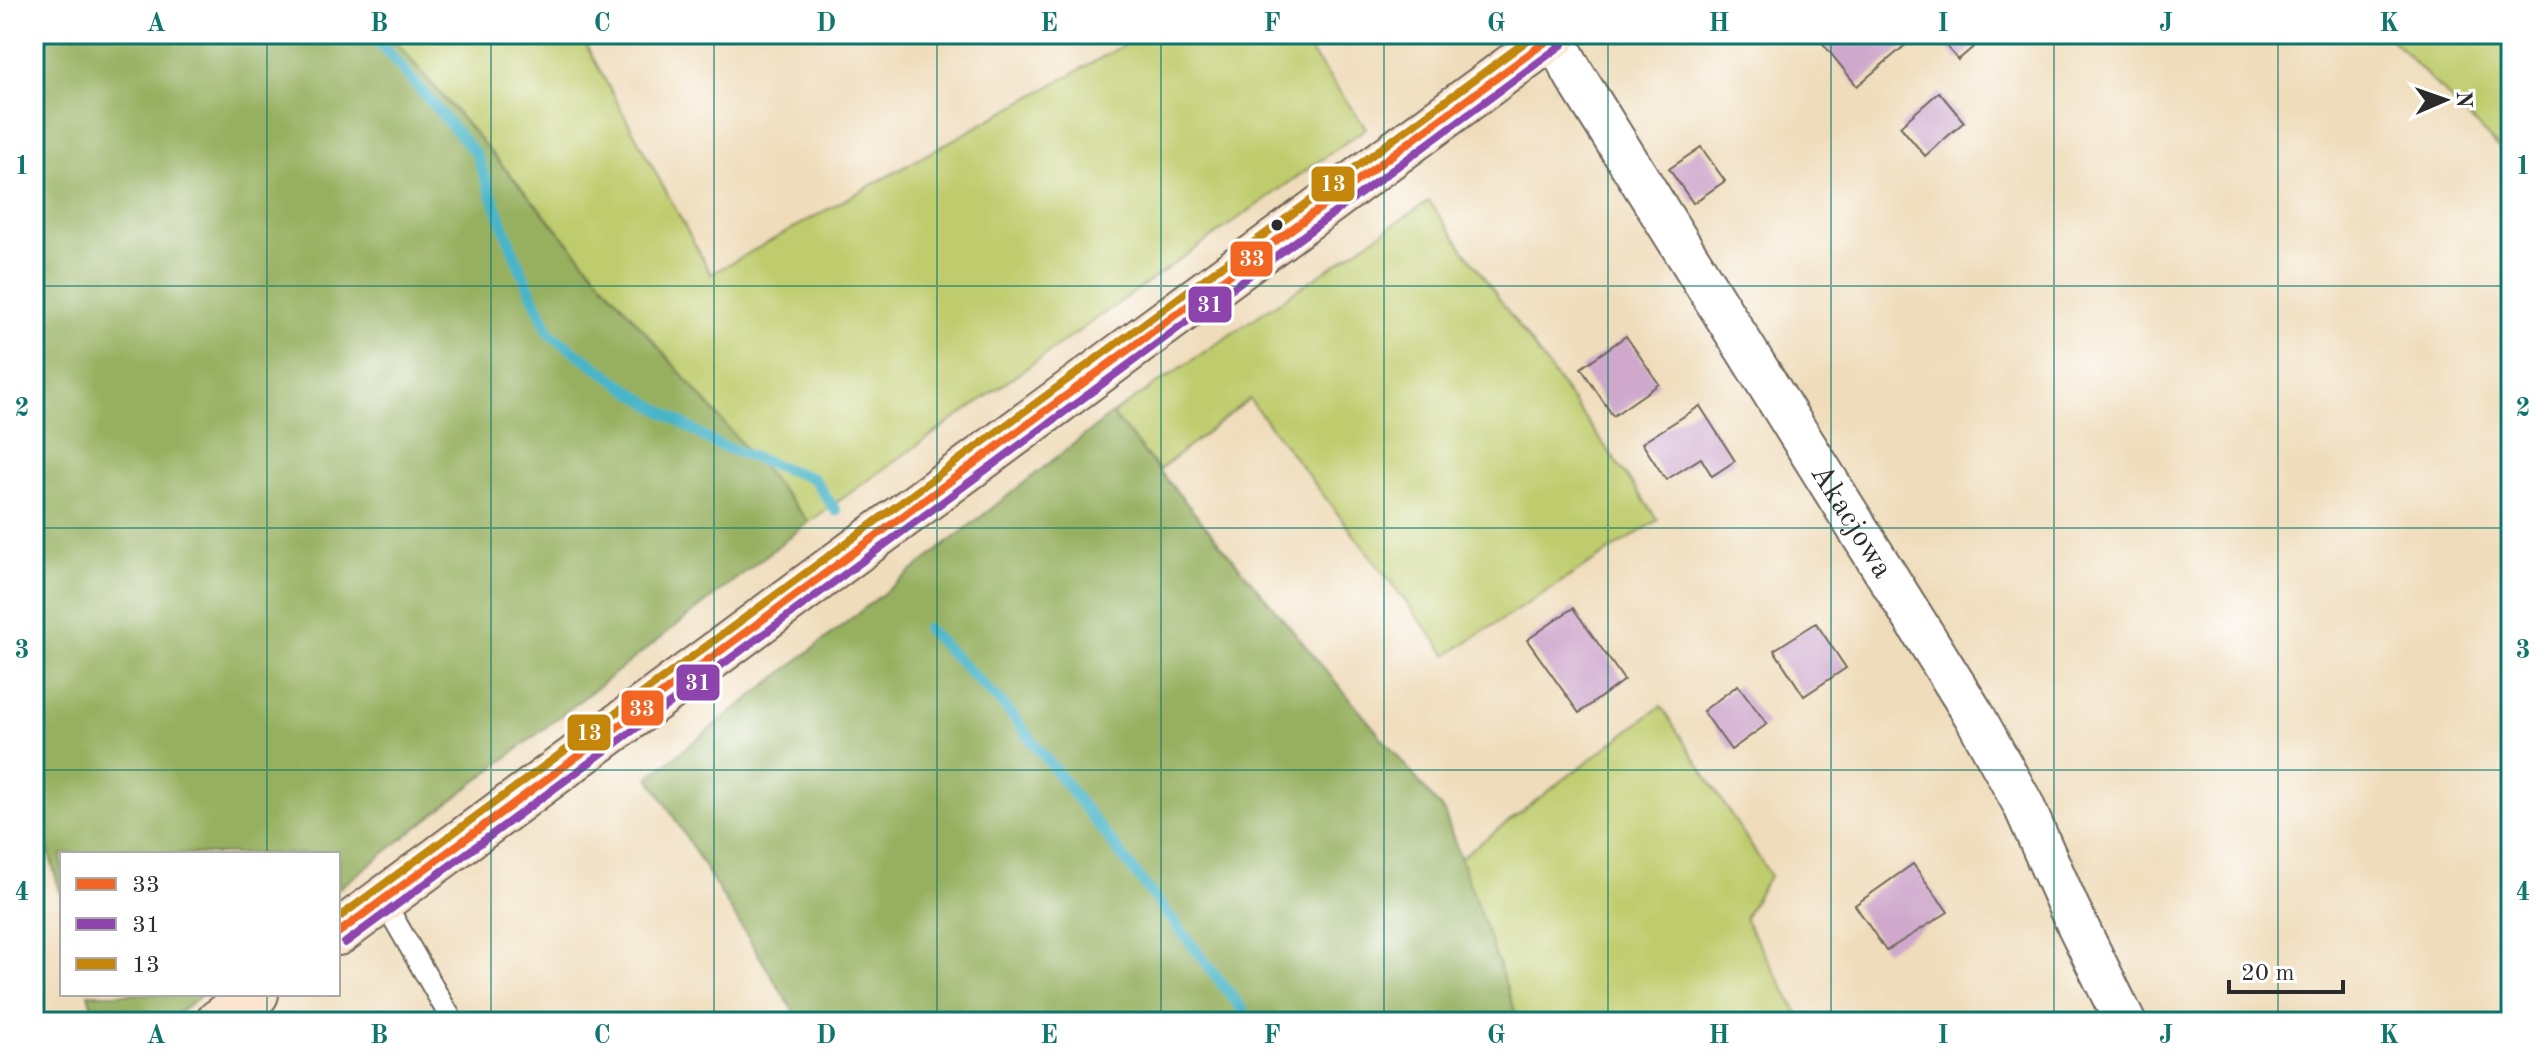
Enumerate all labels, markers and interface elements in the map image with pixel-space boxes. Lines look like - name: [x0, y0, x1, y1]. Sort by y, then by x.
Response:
- text: A: [146, 11, 166, 37]
- text: B: [370, 11, 388, 37]
- text: C: [593, 11, 611, 37]
- text: D: [816, 11, 836, 37]
- text: E: [1040, 11, 1058, 37]
- text: F: [1263, 11, 1281, 37]
- text: G: [1487, 11, 1505, 37]
- text: H: [1708, 11, 1730, 37]
- text: I: [1937, 11, 1949, 37]
- text: J: [2159, 11, 2173, 37]
- text: K: [2379, 11, 2399, 37]
- north arrow: [2405, 60, 2485, 140]
- text: N: [2452, 91, 2474, 108]
- text: 1: [14, 154, 30, 180]
- text: 1: [2515, 154, 2531, 180]
- line badge: 13: [1310, 165, 1356, 203]
- text: 13: [1320, 174, 1346, 196]
- unlabelled marker: [1269, 217, 1285, 233]
- line badge: 33: [1229, 240, 1274, 278]
- text: 33: [1239, 249, 1265, 271]
- line badge: 31: [1187, 285, 1233, 324]
- text: 31: [1197, 295, 1223, 317]
- text: 2: [14, 396, 30, 422]
- text: 2: [2515, 396, 2531, 422]
- street label: Akacjowa: [1804, 460, 1898, 584]
- text: 3: [14, 638, 30, 664]
- text: 3: [2515, 638, 2531, 664]
- line badge: 31: [675, 663, 721, 702]
- text: 31: [685, 673, 711, 695]
- line badge: 33: [620, 689, 665, 727]
- text: 33: [629, 699, 655, 721]
- line badge: 13: [566, 713, 612, 752]
- text: 13: [576, 723, 602, 745]
- legend: [60, 852, 340, 996]
- text: 33: [132, 874, 160, 898]
- text: 4: [14, 880, 30, 906]
- text: 4: [2515, 880, 2531, 906]
- text: 31: [132, 914, 160, 938]
- scale bar: [2229, 944, 2343, 994]
- text: 13: [132, 954, 160, 978]
- text: 20 m: [2241, 962, 2295, 986]
- text: A: [146, 1023, 166, 1049]
- text: B: [370, 1023, 388, 1049]
- text: C: [593, 1023, 611, 1049]
- text: D: [816, 1023, 836, 1049]
- text: E: [1040, 1023, 1058, 1049]
- text: F: [1263, 1023, 1281, 1049]
- text: G: [1487, 1023, 1505, 1049]
- text: H: [1708, 1023, 1730, 1049]
- text: I: [1937, 1023, 1949, 1049]
- text: J: [2159, 1023, 2173, 1049]
- text: K: [2379, 1023, 2399, 1049]

